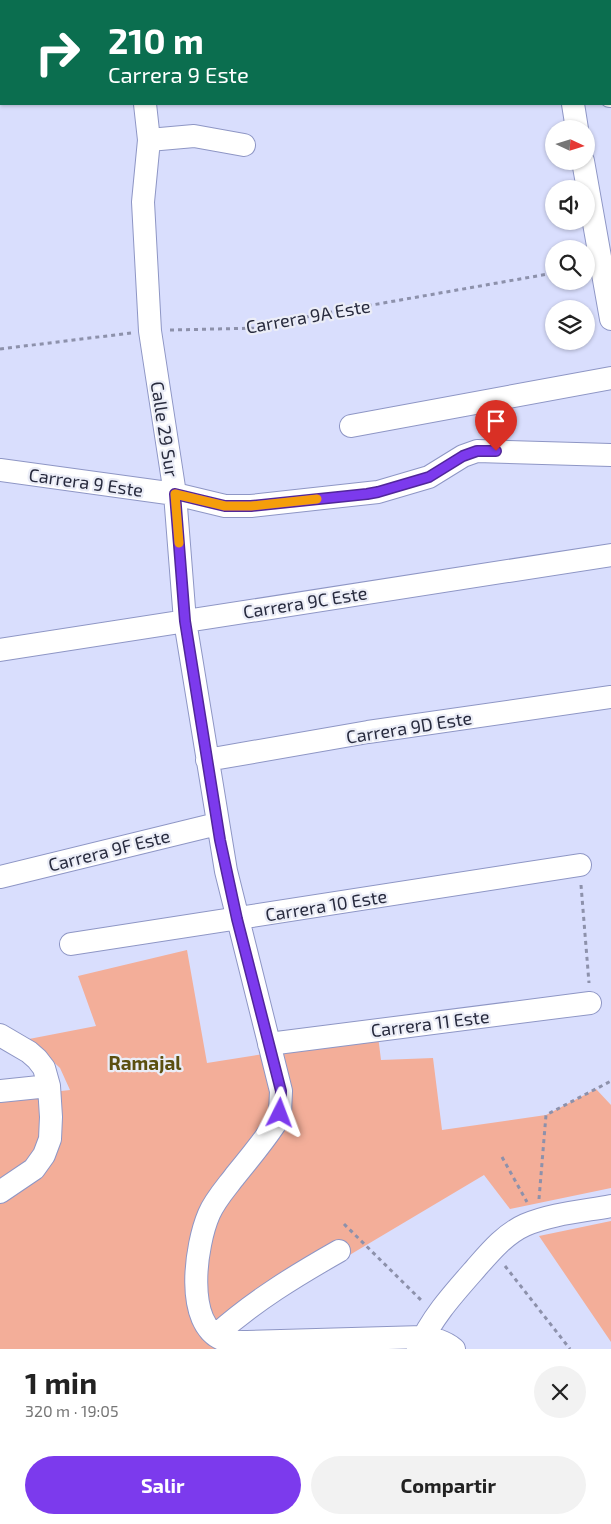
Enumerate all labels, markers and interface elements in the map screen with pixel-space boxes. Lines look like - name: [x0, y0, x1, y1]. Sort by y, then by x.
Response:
- text: 210 m: [108, 19, 204, 61]
- icon: right: [25, 20, 90, 85]
- text: Carrera 9 Este: [108, 61, 249, 87]
- north arrow: [545, 120, 595, 170]
- map controls: [545, 120, 595, 350]
- button: sound: [545, 180, 595, 230]
- button: search: [545, 240, 595, 290]
- street label: Carrera 9A Este: [244, 294, 372, 338]
- button: layers: [545, 300, 595, 350]
- street label: Calle 29 Sur: [147, 380, 183, 478]
- pin: [475, 400, 517, 451]
- icon: arrive: [482, 407, 510, 435]
- street label: Carrera 9 Este: [27, 463, 145, 501]
- street label: Carrera 9C Este: [241, 581, 369, 623]
- street label: Carrera 9D Este: [344, 706, 474, 748]
- street label: Carrera 9F Este: [46, 824, 172, 876]
- street label: Carrera 10 Este: [264, 885, 388, 925]
- street label: Carrera 11 Este: [369, 1005, 491, 1041]
- district label: Ramajal: [108, 1051, 182, 1074]
- position arrow: [253, 1086, 305, 1138]
- text: 1 min: [25, 1364, 97, 1400]
- button: close: [534, 1366, 586, 1418]
- text: 320 m · 19:05: [25, 1401, 119, 1420]
- button: Salir: [25, 1456, 301, 1514]
- button: Compartir: [311, 1456, 586, 1514]

